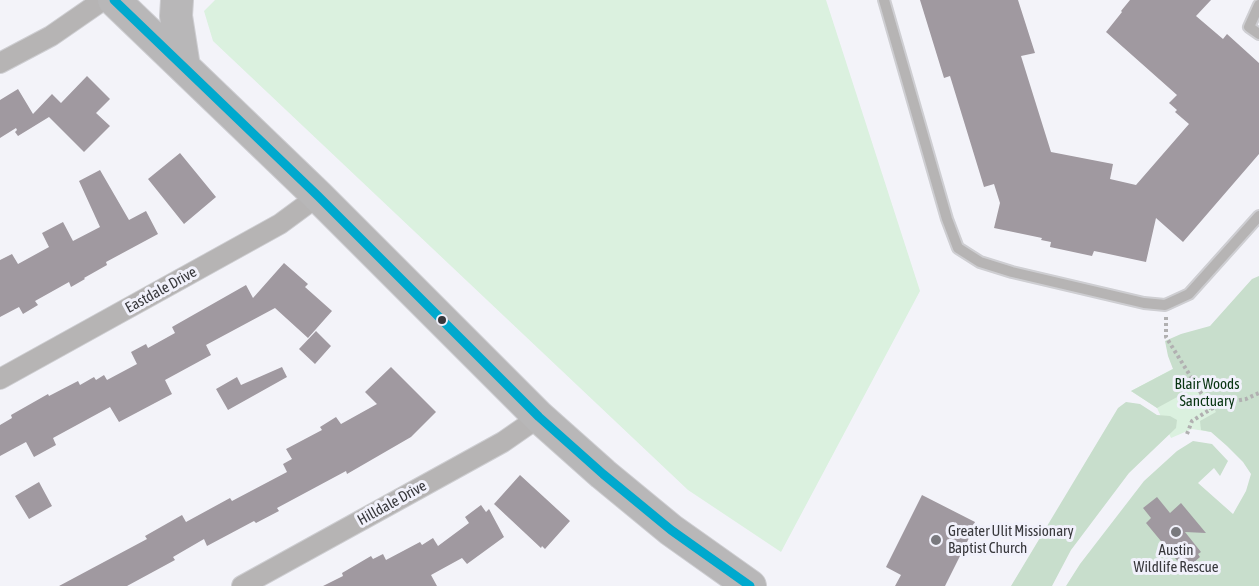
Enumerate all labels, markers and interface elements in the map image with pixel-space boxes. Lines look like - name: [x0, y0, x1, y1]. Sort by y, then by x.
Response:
- street label: Eastdale Drive: [122, 263, 200, 317]
- unlabelled marker: [436, 314, 448, 326]
- park label: Blair Woods Sanctuary: [1175, 375, 1239, 410]
- street label: Hilldale Drive: [354, 477, 430, 529]
- place label: Greater Ulit Missionary Baptist Church: [948, 522, 1074, 557]
- marker: Austin Wildlife Rescue: [1169, 525, 1183, 539]
- marker: Greater Ulit Missionary Baptist Church: [929, 533, 943, 547]
- place label: Austin Wildlife Rescue: [1134, 541, 1218, 576]

